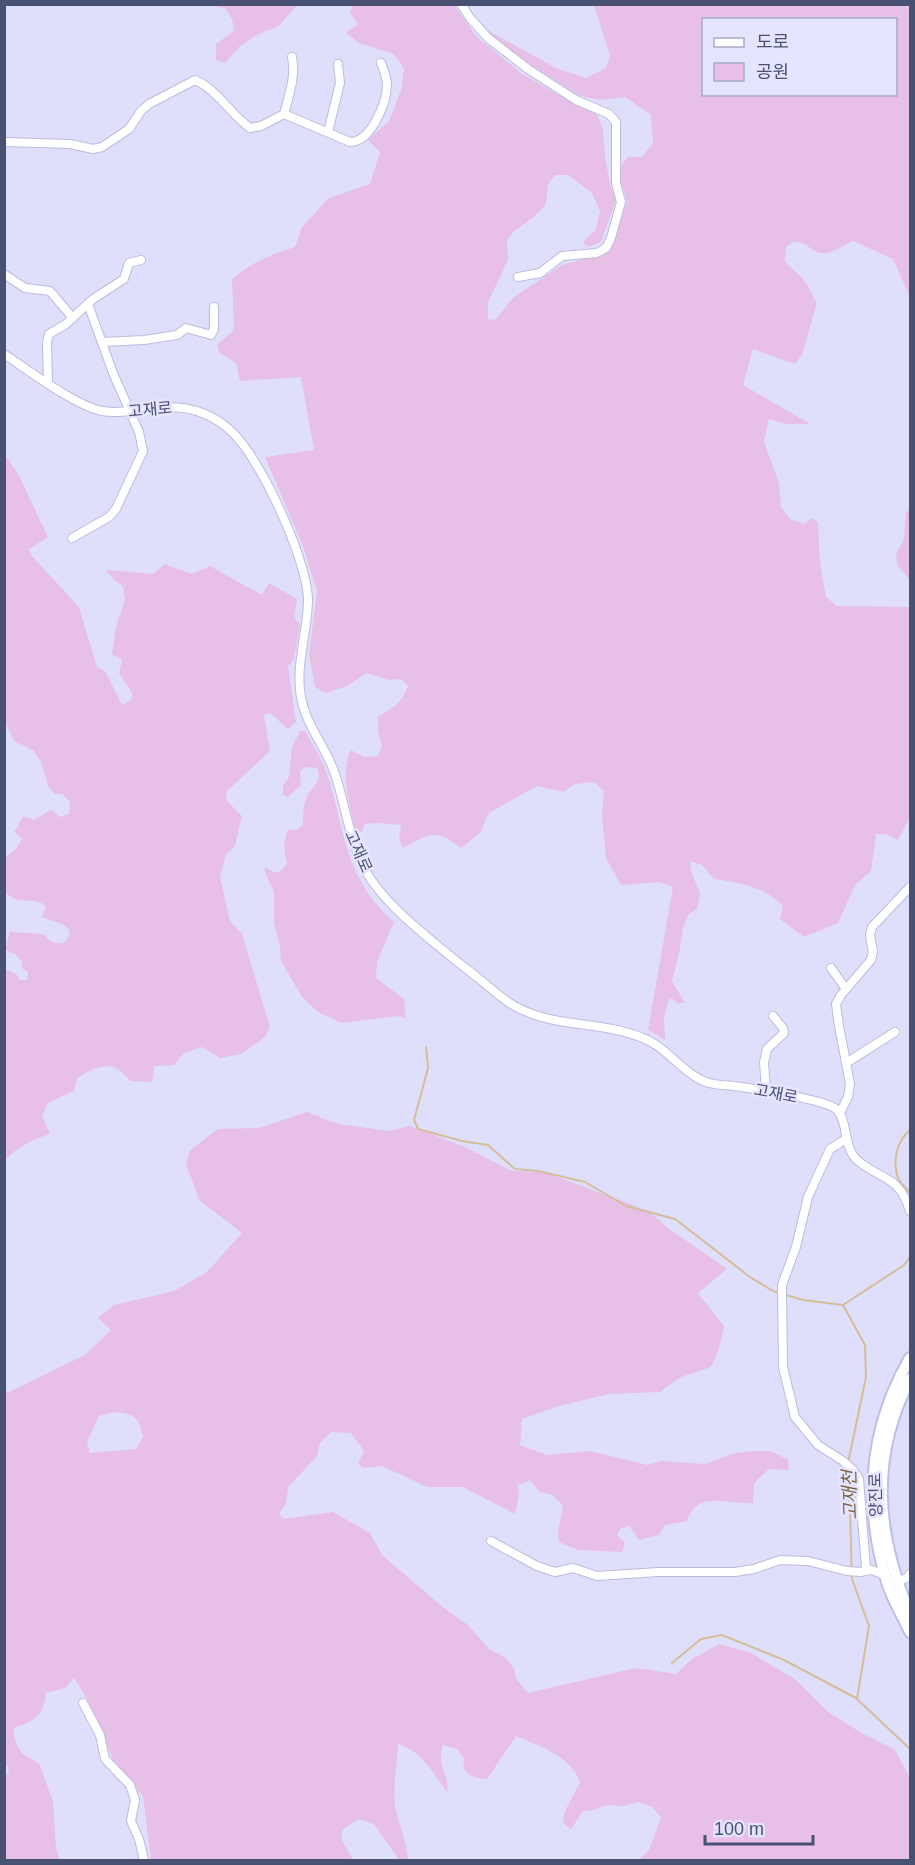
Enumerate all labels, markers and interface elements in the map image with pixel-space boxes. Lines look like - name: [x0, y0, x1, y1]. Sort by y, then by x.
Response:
- legend: [702, 18, 897, 96]
- text: 도로: [756, 32, 789, 52]
- text: 공원: [756, 62, 789, 82]
- street label: 고재로: [127, 399, 173, 420]
- street label: 고재로: [342, 828, 375, 875]
- street label: 고재로: [753, 1081, 799, 1106]
- water label: 고재천: [839, 1467, 861, 1520]
- street label: 양진로: [867, 1472, 884, 1517]
- scale bar: [705, 1808, 813, 1846]
- text: 100 m: [714, 1819, 764, 1839]

